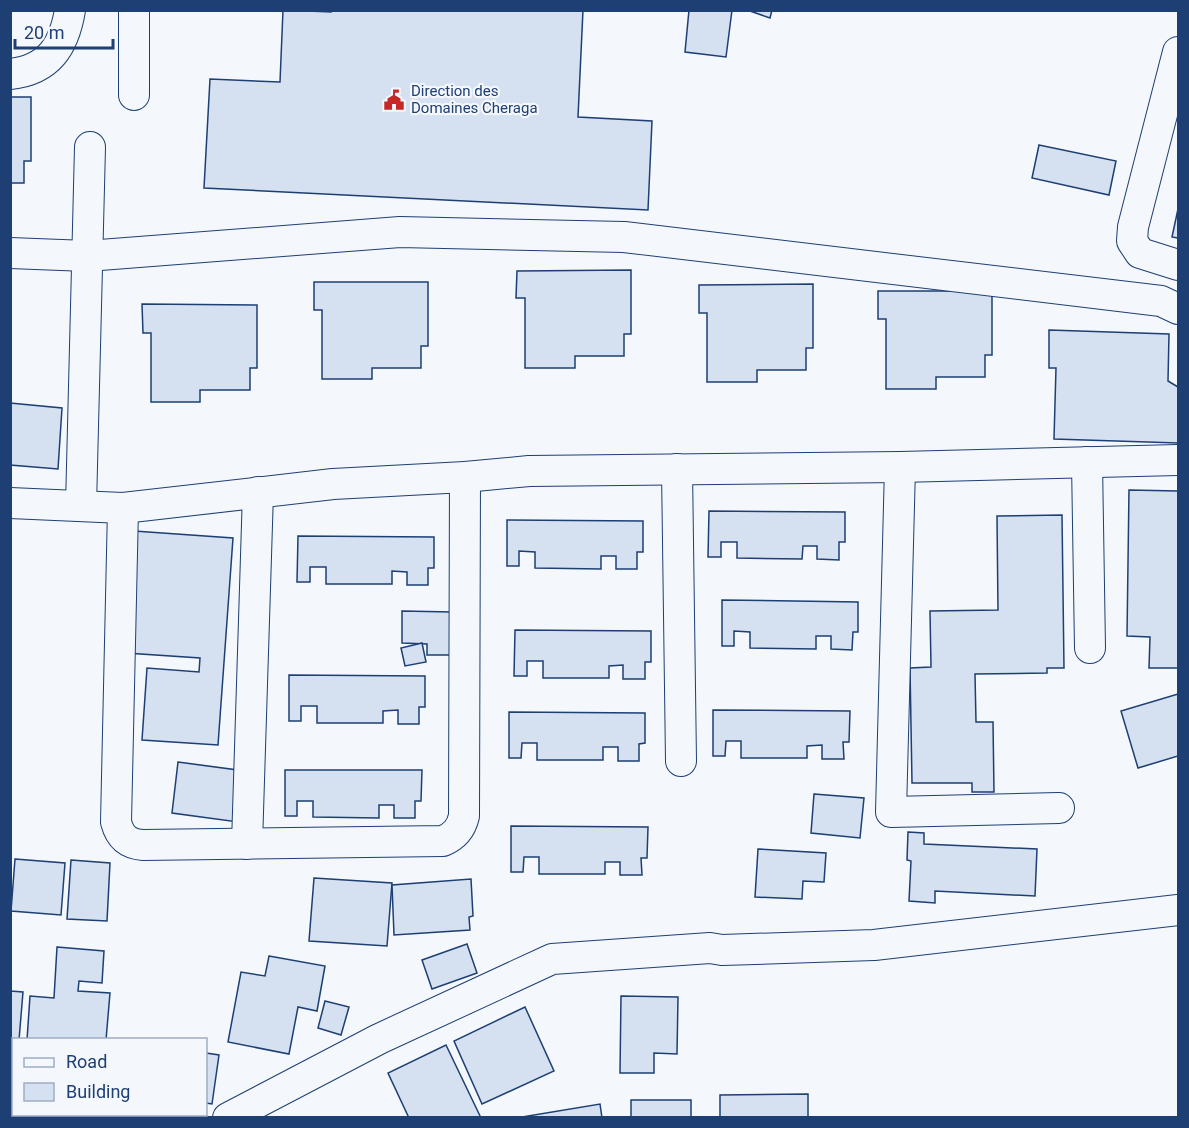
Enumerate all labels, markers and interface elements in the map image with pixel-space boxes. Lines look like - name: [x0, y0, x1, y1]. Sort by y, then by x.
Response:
- scale bar: [15, 12, 112, 50]
- text: 20 m: [24, 22, 64, 43]
- place label: Direction des Domaines Cheraga: [411, 82, 538, 117]
- public building icon: Direction des Domaines Cheraga: [382, 88, 406, 112]
- legend: [12, 1038, 207, 1116]
- text: Road: [66, 1051, 107, 1072]
- text: Building: [66, 1081, 130, 1102]

